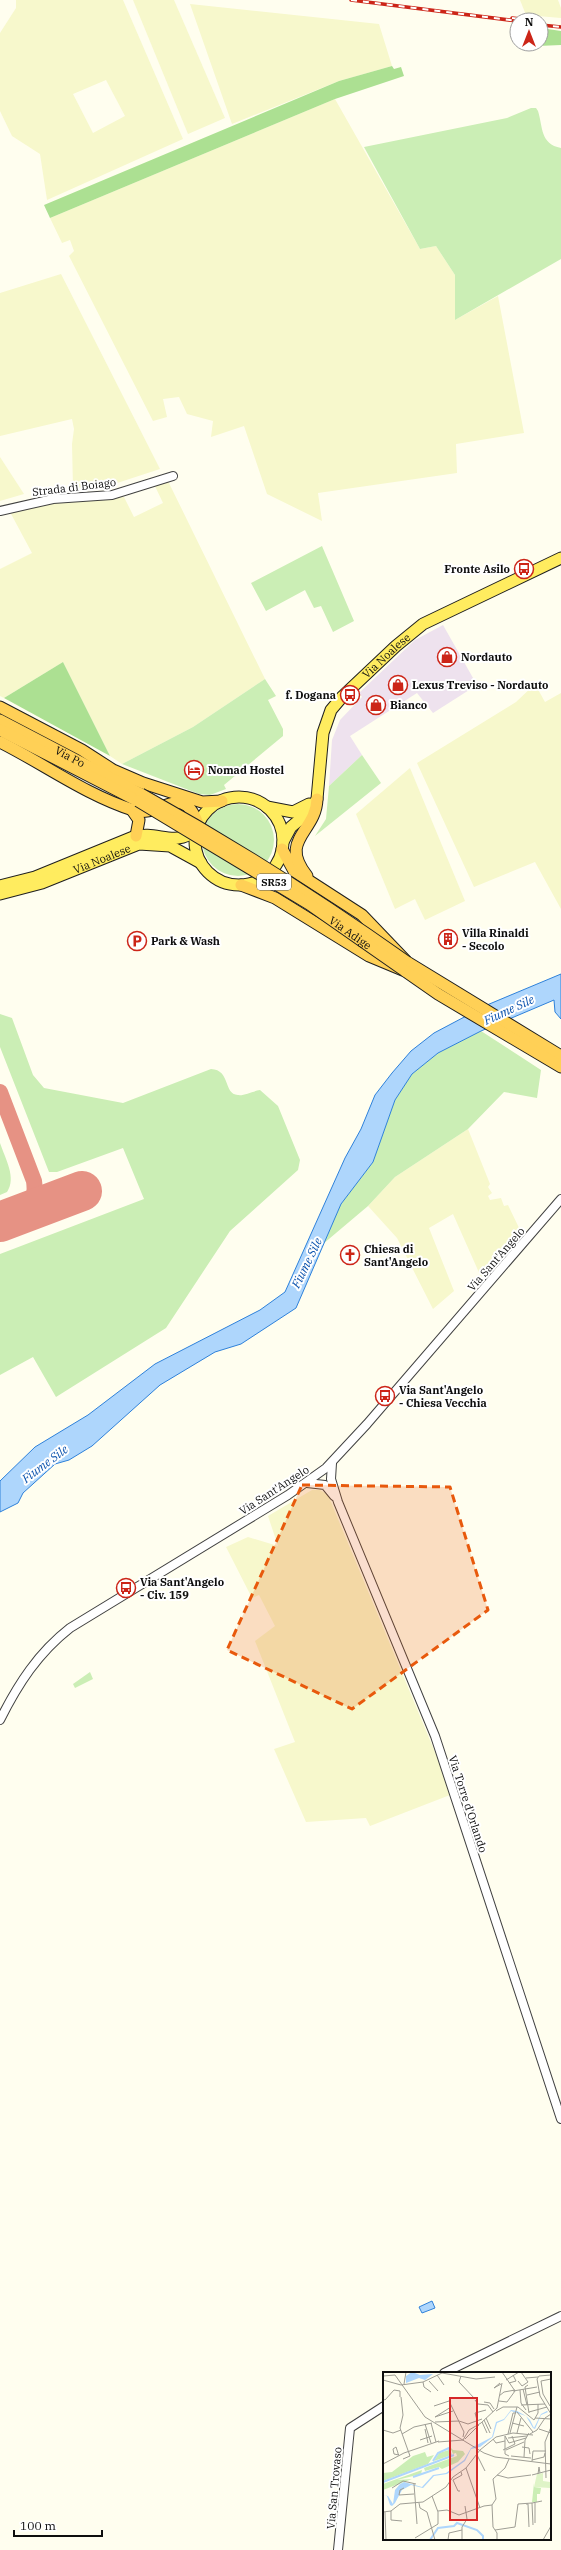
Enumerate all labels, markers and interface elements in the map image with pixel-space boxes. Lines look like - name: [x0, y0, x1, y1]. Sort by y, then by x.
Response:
- north arrow: [509, 12, 549, 52]
- text: N: [525, 15, 534, 29]
- street label: Strada di Boiago: [31, 475, 117, 499]
- bus stop icon: Fronte Asilo: [513, 558, 535, 580]
- place label: Fronte Asilo: [444, 562, 510, 576]
- street label: Via Noalese: [359, 630, 413, 681]
- shop icon: Nordauto: [436, 646, 458, 668]
- place label: Nordauto: [461, 650, 512, 664]
- shop icon: Lexus Treviso - Nordauto: [387, 674, 409, 696]
- place label: Lexus Treviso - Nordauto: [412, 678, 548, 692]
- bus stop icon: f. Dogana: [339, 684, 361, 706]
- place label: f. Dogana: [285, 688, 336, 702]
- shop icon: Bianco: [365, 694, 387, 716]
- place label: Bianco: [390, 698, 427, 712]
- street label: Via Po: [53, 743, 87, 770]
- hotel icon: Nomad Hostel: [183, 759, 205, 781]
- place label: Nomad Hostel: [208, 763, 285, 777]
- street label: Via Noalese: [71, 841, 133, 877]
- road number: SR53: [257, 874, 291, 890]
- street label: Via Adige: [326, 913, 374, 953]
- place label: Villa Rinaldi - Secolo: [462, 926, 529, 953]
- building icon: Villa Rinaldi - Secolo: [437, 928, 459, 950]
- parking icon: Park & Wash: [126, 930, 148, 952]
- place label: Park & Wash: [151, 934, 220, 948]
- water label: Fiume Sile: [480, 991, 537, 1028]
- street label: Via Sant'Angelo: [464, 1224, 528, 1294]
- water label: Fiume Sile: [288, 1235, 325, 1291]
- place label: Chiesa di Sant'Angelo: [364, 1242, 428, 1269]
- church icon: Chiesa di Sant'Angelo: [339, 1244, 361, 1266]
- place label: Via Sant'Angelo - Chiesa Vecchia: [399, 1383, 487, 1410]
- bus stop icon: Via Sant'Angelo - Chiesa Vecchia: [374, 1385, 396, 1407]
- water label: Fiume Sile: [18, 1441, 71, 1486]
- street label: Via Sant'Angelo: [237, 1462, 311, 1518]
- place label: Via Sant'Angelo - Civ. 159: [140, 1575, 224, 1602]
- bus stop icon: Via Sant'Angelo - Civ. 159: [115, 1577, 137, 1599]
- street label: Via Torre d'Orlando: [446, 1754, 490, 1854]
- inset map: [383, 2372, 551, 2540]
- street label: Via San Trovaso: [323, 2446, 345, 2530]
- scale bar: [14, 2512, 102, 2538]
- text: 100 m: [20, 2518, 56, 2533]

